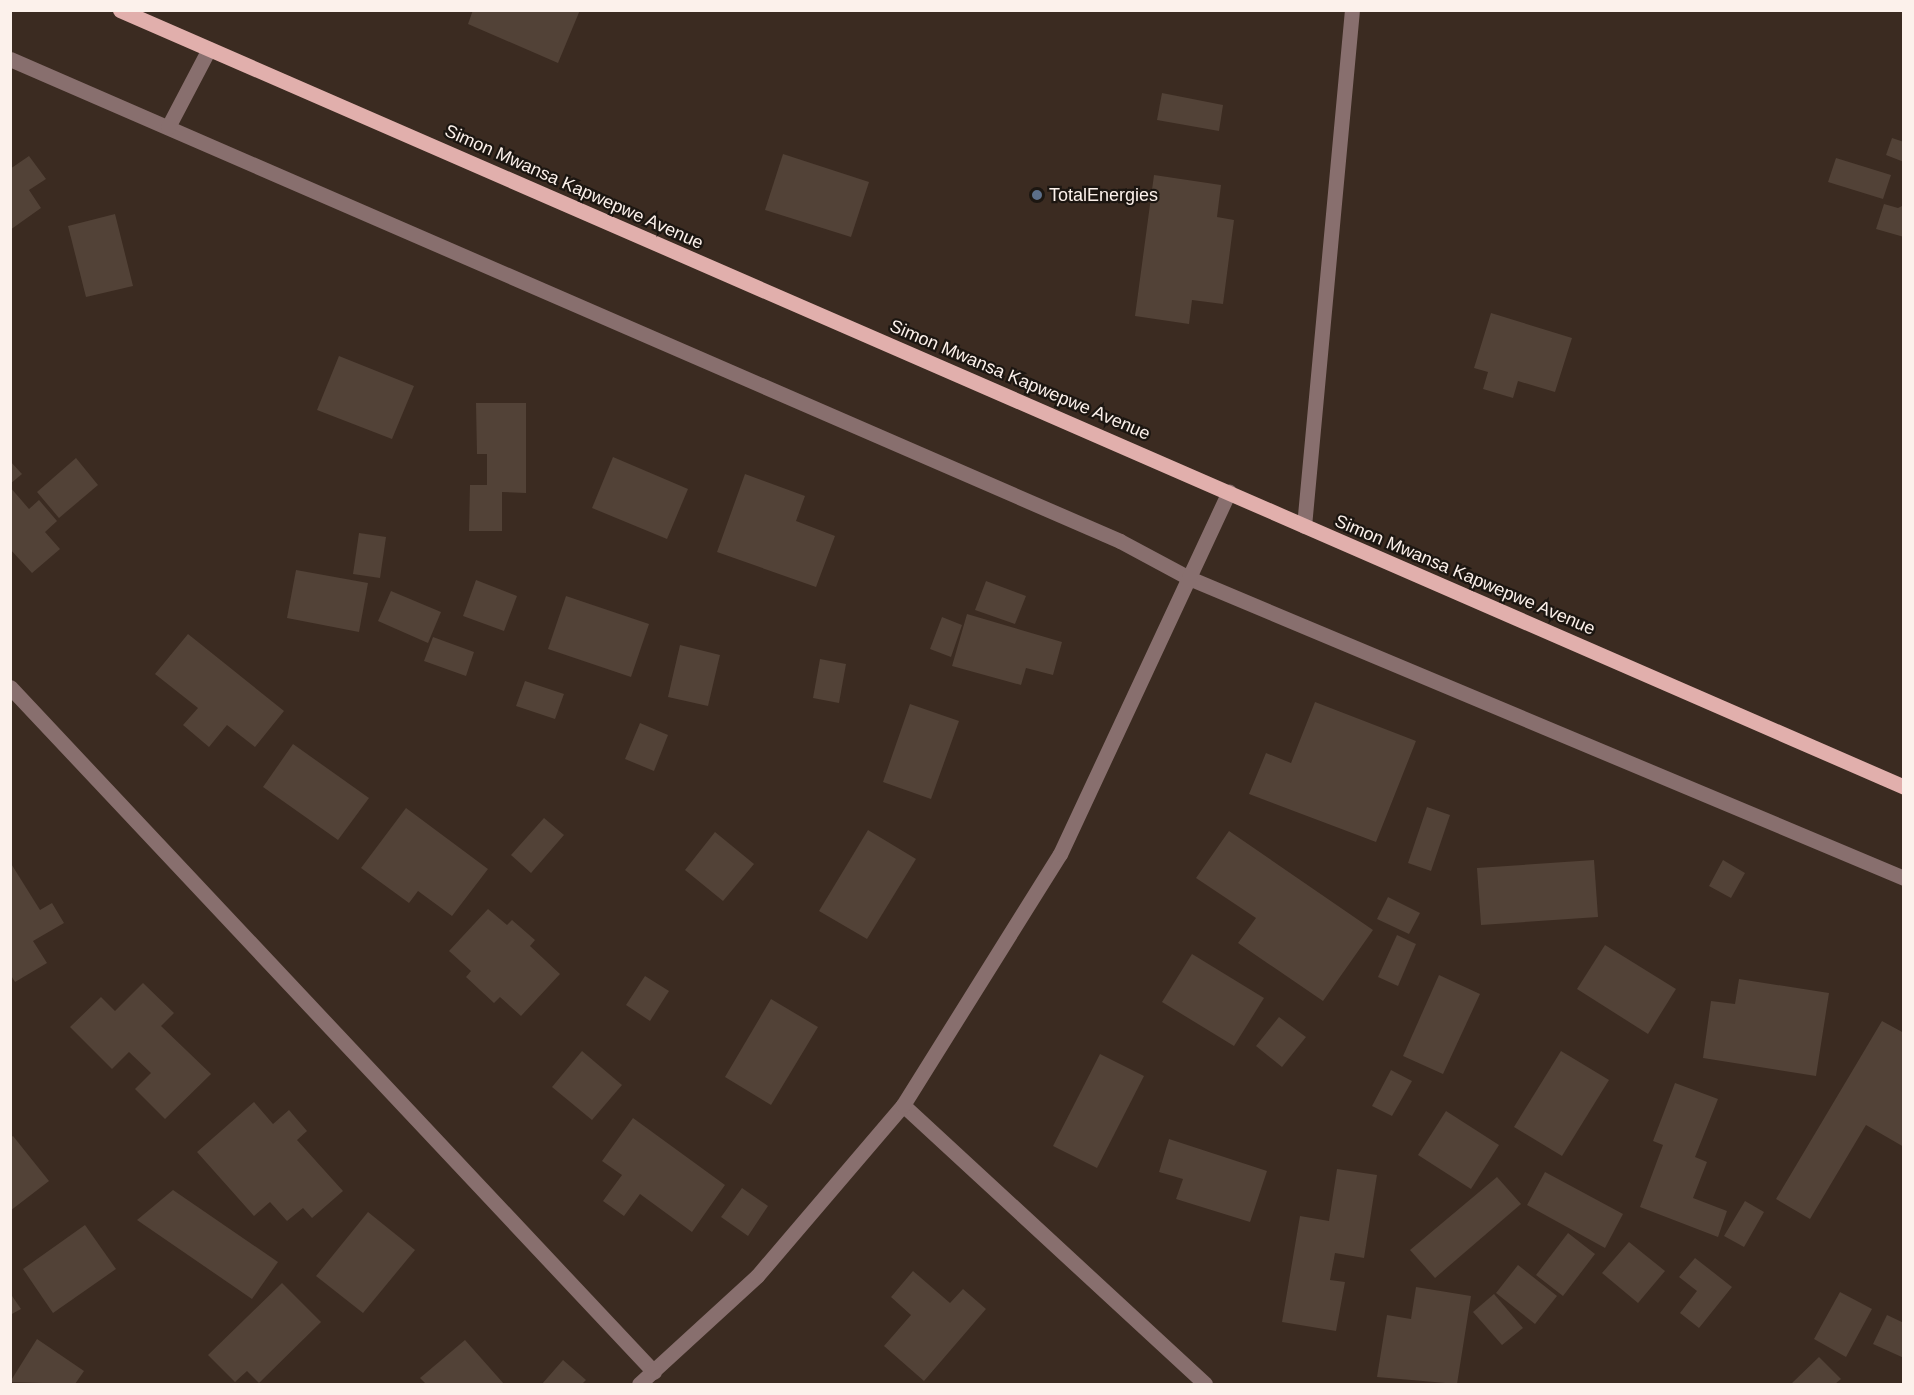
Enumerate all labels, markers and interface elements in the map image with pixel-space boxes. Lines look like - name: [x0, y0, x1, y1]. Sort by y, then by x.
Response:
- street label: Simon Mwansa Kapwepwe Avenue: [441, 120, 707, 254]
- place label: TotalEnergies: [1049, 184, 1158, 206]
- marker: TotalEnergies: [1030, 188, 1044, 202]
- street label: Simon Mwansa Kapwepwe Avenue: [886, 315, 1154, 445]
- street label: Simon Mwansa Kapwepwe Avenue: [1331, 510, 1599, 640]

